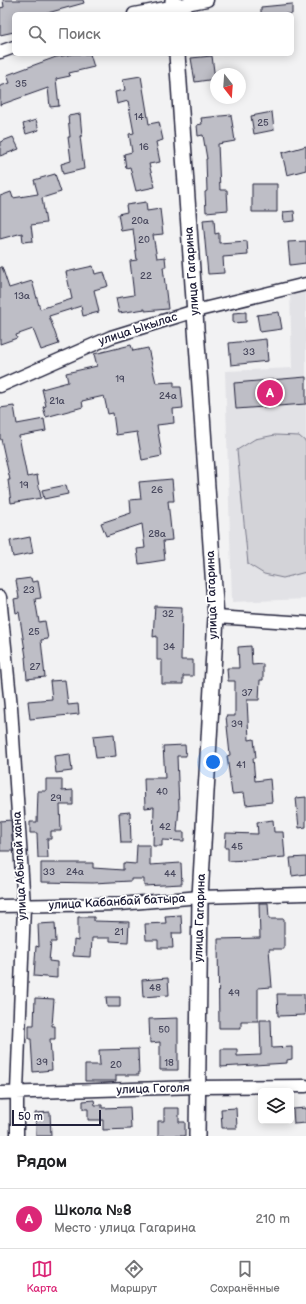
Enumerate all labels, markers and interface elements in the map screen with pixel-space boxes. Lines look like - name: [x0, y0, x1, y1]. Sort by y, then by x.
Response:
- search box: [12, 12, 294, 56]
- icon: search: [26, 23, 48, 45]
- text: Поиск: [58, 25, 101, 44]
- north arrow: [210, 68, 246, 104]
- house number: 35: [15, 78, 27, 90]
- house number: 14: [134, 111, 144, 123]
- house number: 25: [257, 117, 269, 129]
- house number: 16: [139, 141, 149, 153]
- house number: 20а: [131, 215, 149, 227]
- street label: улица Гагарина: [181, 226, 203, 316]
- house number: 20: [138, 234, 150, 246]
- house number: 22: [140, 270, 152, 282]
- house number: 13а: [14, 290, 30, 302]
- street label: улица Ыкылас: [97, 309, 179, 349]
- house number: 33: [243, 346, 255, 358]
- house number: 19: [115, 373, 125, 385]
- pin: A: [257, 378, 283, 408]
- house number: 24а: [159, 390, 177, 402]
- house number: 21а: [49, 395, 65, 407]
- house number: 19: [19, 479, 29, 491]
- house number: 26: [151, 484, 163, 496]
- house number: 28а: [148, 528, 166, 540]
- street label: улица Гагарина: [203, 550, 221, 640]
- house number: 23: [23, 584, 35, 596]
- house number: 32: [162, 608, 174, 620]
- house number: 25: [28, 626, 40, 638]
- house number: 34: [163, 641, 175, 653]
- house number: 27: [30, 661, 40, 673]
- house number: 37: [241, 687, 253, 699]
- house number: 39: [231, 718, 243, 730]
- your location: [203, 752, 223, 772]
- house number: 41: [236, 759, 246, 771]
- house number: 40: [156, 786, 168, 798]
- house number: 29: [50, 792, 62, 804]
- street label: улица Абылай хана: [10, 811, 30, 921]
- house number: 42: [159, 821, 171, 833]
- house number: 45: [231, 841, 243, 853]
- house number: 33: [43, 866, 55, 878]
- house number: 24а: [66, 866, 84, 878]
- house number: 44: [164, 868, 176, 880]
- street label: улица Гагарина: [191, 873, 209, 963]
- street label: улица Кабанбай батыра: [48, 891, 186, 913]
- house number: 21: [114, 926, 124, 938]
- house number: 48: [149, 982, 161, 994]
- house number: 49: [228, 987, 240, 999]
- house number: 50: [158, 1024, 170, 1036]
- house number: 39: [36, 1056, 48, 1068]
- house number: 18: [164, 1057, 174, 1069]
- house number: 20: [110, 1059, 122, 1071]
- street label: улица Гоголя: [116, 1080, 190, 1098]
- map controls: [258, 1088, 294, 1124]
- button: layers: [258, 1088, 294, 1124]
- scale bar: [12, 1108, 101, 1127]
- text: 50 m: [18, 1110, 43, 1123]
- text: Рядом: [16, 1152, 67, 1172]
- text: Школа №8: [54, 1201, 132, 1220]
- text: A: [25, 1211, 33, 1227]
- text: 210 m: [256, 1211, 290, 1227]
- text: Место · улица Гагарина: [54, 1220, 196, 1236]
- tab: Карта: [26, 1258, 57, 1295]
- tab: Маршрут: [110, 1258, 157, 1295]
- tab: Сохранённые: [210, 1258, 280, 1295]

